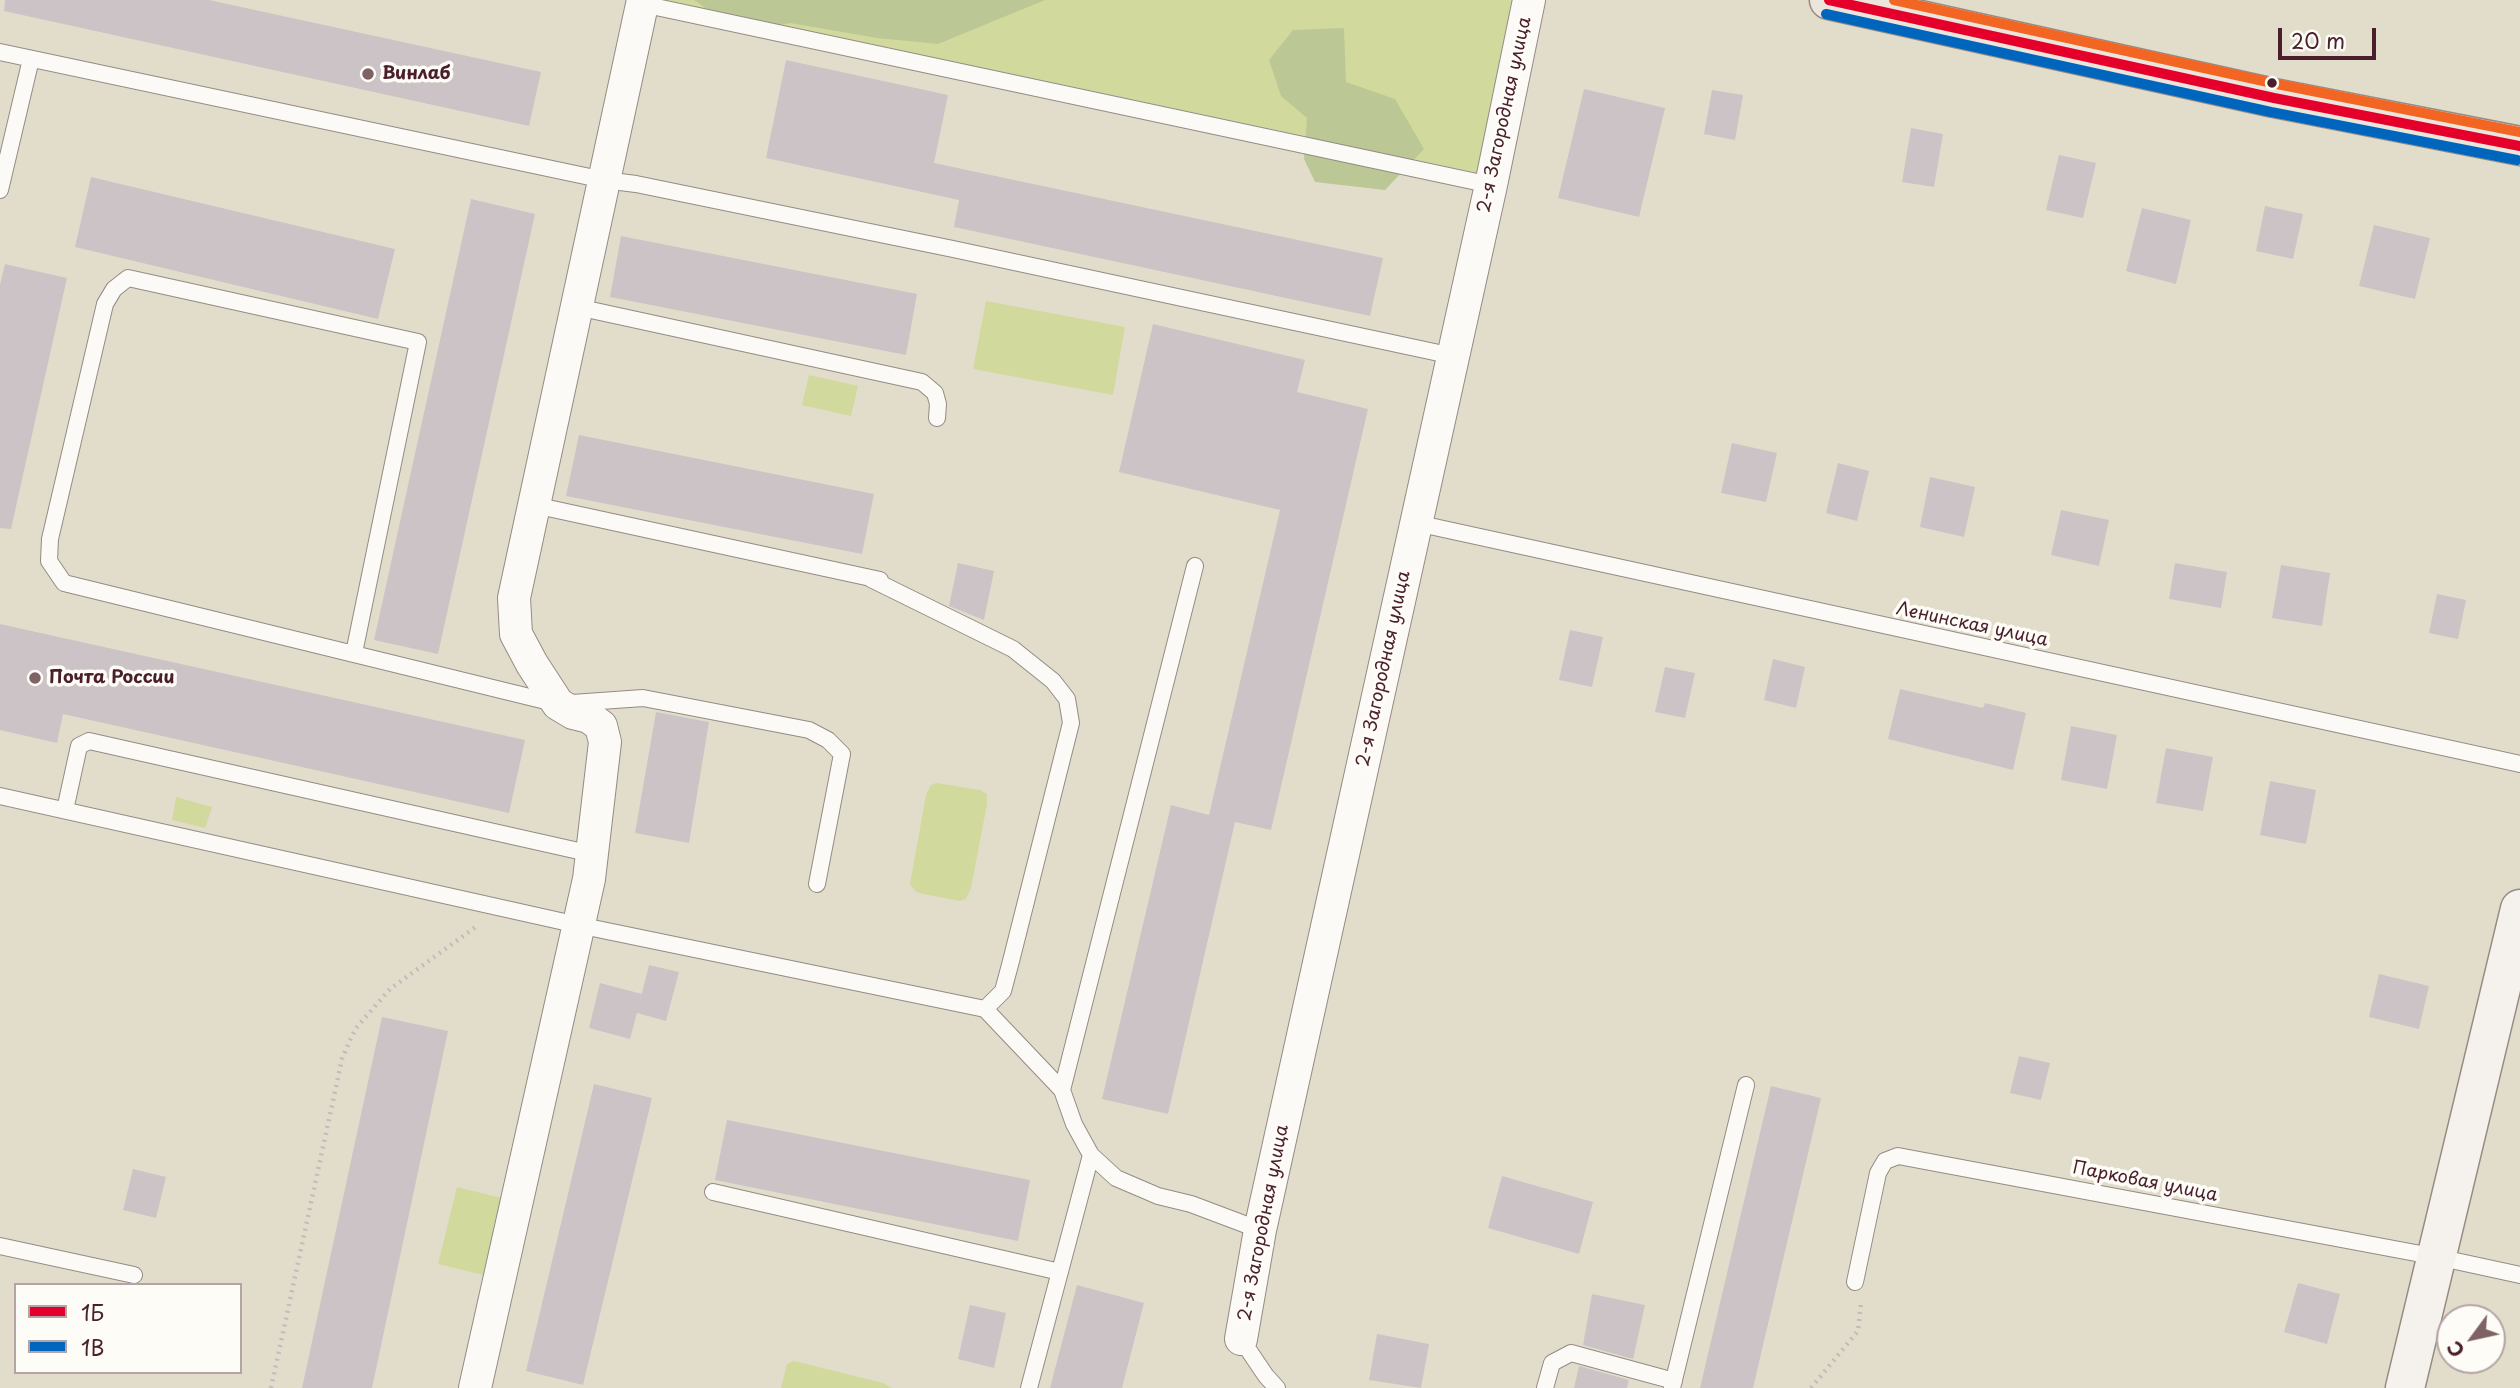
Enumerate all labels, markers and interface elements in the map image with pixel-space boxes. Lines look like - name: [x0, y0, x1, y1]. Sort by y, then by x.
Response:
- scale bar: [2282, 14, 2380, 58]
- street label: 2-я Загородная улица: [1474, 15, 1536, 215]
- text: 20 m: [2291, 24, 2345, 56]
- place label: Винлаб: [382, 63, 450, 85]
- marker: Винлаб: [360, 66, 376, 82]
- unlabelled marker: [2265, 76, 2279, 90]
- street label: 2-я Загородная улица: [1353, 569, 1415, 769]
- street label: Ленинская улица: [1894, 598, 2050, 652]
- place label: Почта России: [49, 667, 174, 689]
- marker: Почта России: [27, 670, 43, 686]
- street label: 2-я Загородная улица: [1234, 1123, 1294, 1323]
- street label: Парковая улица: [2071, 1157, 2219, 1207]
- legend: [14, 1283, 242, 1374]
- text: 1Б: [81, 1296, 104, 1328]
- north arrow: [2436, 1304, 2506, 1374]
- text: 1В: [81, 1331, 104, 1363]
- text: С: [2439, 1336, 2471, 1363]

